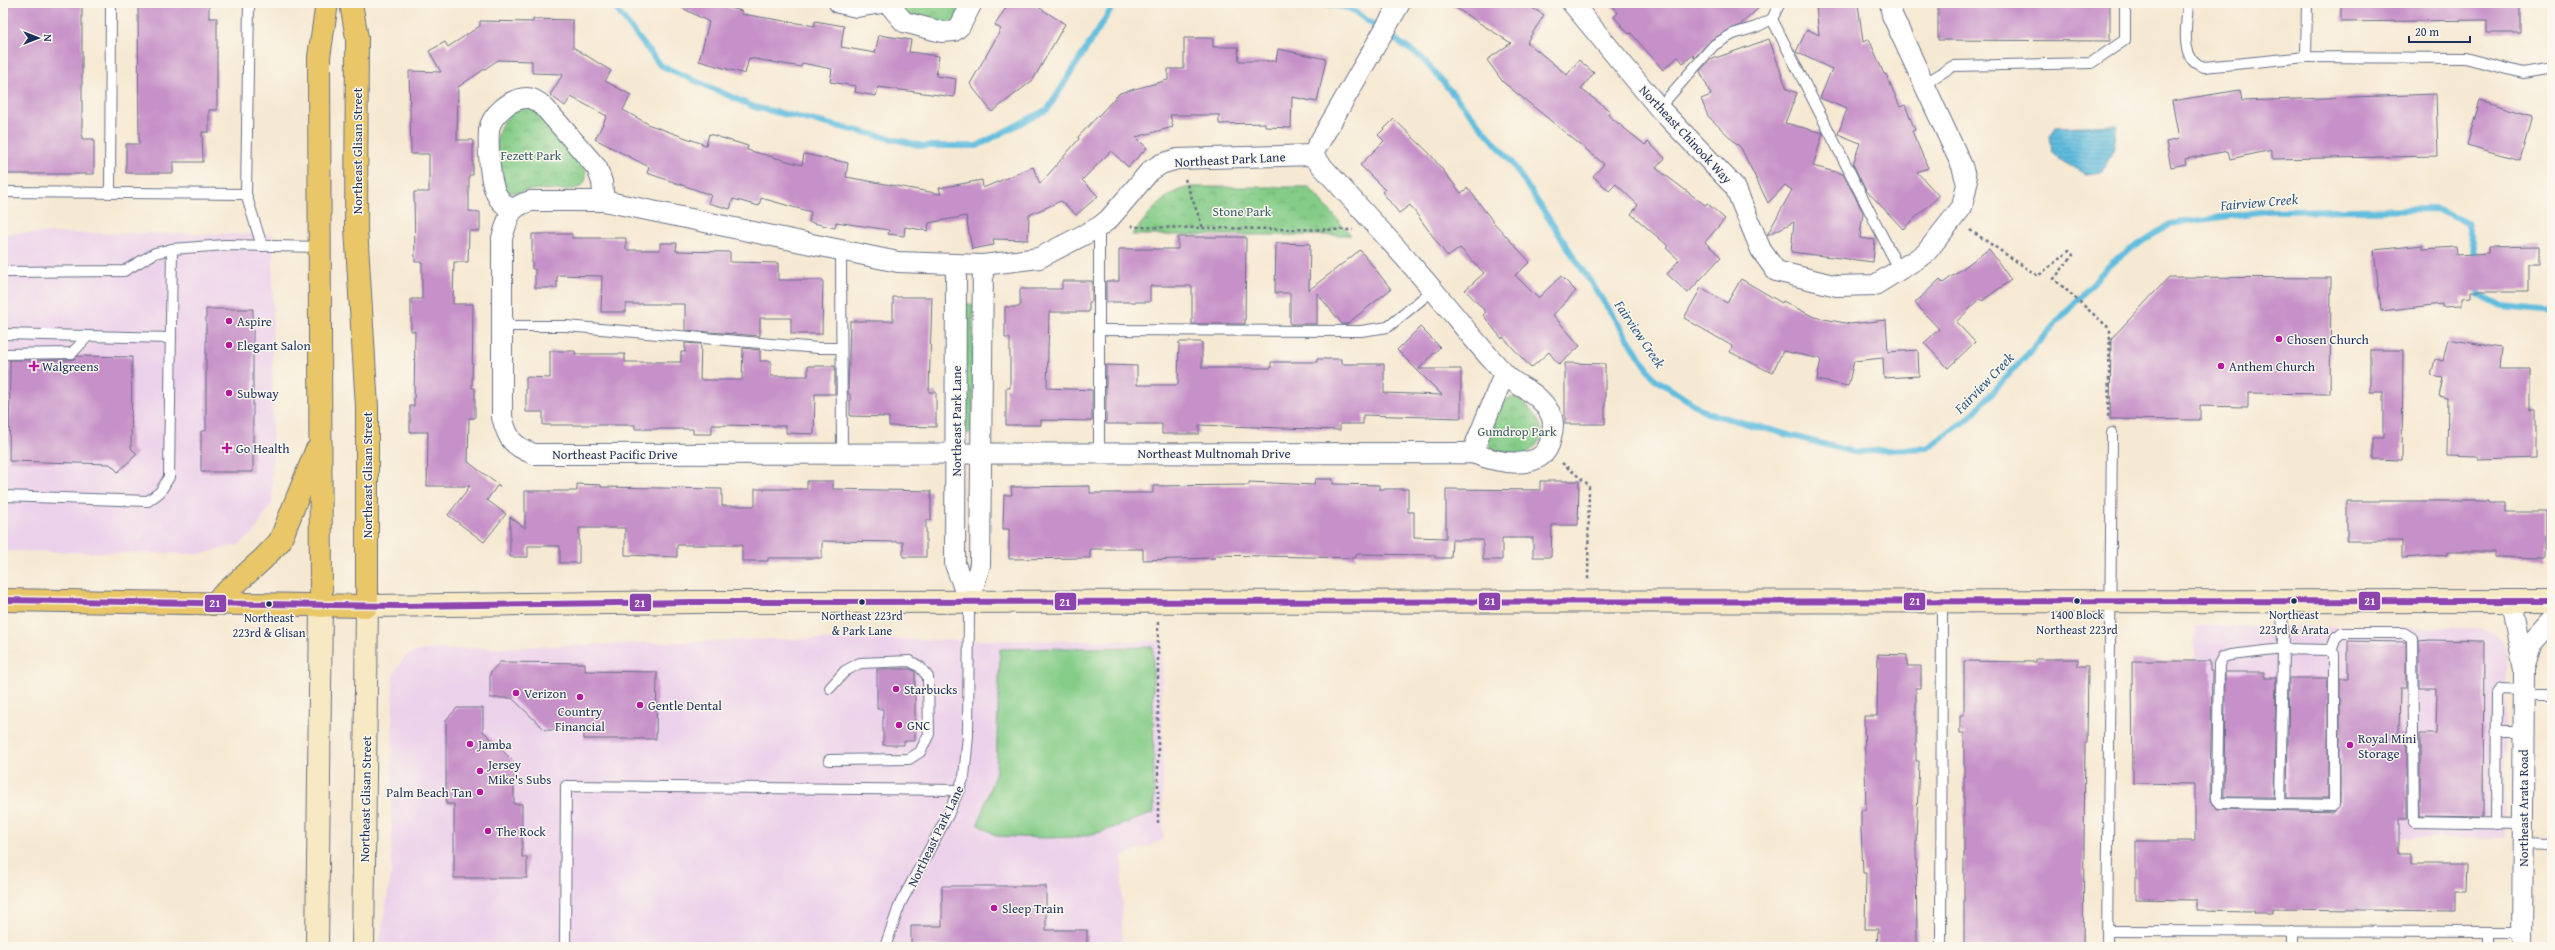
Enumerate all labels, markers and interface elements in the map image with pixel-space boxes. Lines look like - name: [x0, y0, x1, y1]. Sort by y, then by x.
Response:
- north arrow: [18, 18, 58, 58]
- scale bar: [2409, 18, 2470, 44]
- text: 20 m: [2415, 23, 2439, 40]
- text: N: [40, 34, 56, 42]
- street label: Northeast Chinook Way: [1635, 81, 1737, 188]
- street label: Northeast Glisan Street: [348, 87, 367, 214]
- park label: Fezett Park: [501, 146, 562, 165]
- street label: Northeast Park Lane: [1174, 147, 1286, 172]
- water label: Fairview Creek: [2218, 189, 2299, 215]
- park label: Stone Park: [1213, 202, 1272, 221]
- water label: Fairview Creek: [1609, 295, 1670, 372]
- place label: Aspire: [237, 312, 272, 331]
- marker: Aspire: [224, 316, 234, 326]
- place label: Chosen Church: [2287, 330, 2370, 349]
- marker: Chosen Church: [2274, 334, 2284, 344]
- place label: Elegant Salon: [237, 336, 311, 355]
- marker: Elegant Salon: [224, 340, 234, 350]
- water label: Fairview Creek: [1949, 348, 2019, 419]
- place label: Walgreens: [42, 357, 99, 376]
- place label: Anthem Church: [2229, 357, 2316, 376]
- marker: Walgreens: [29, 361, 39, 371]
- marker: Anthem Church: [2216, 361, 2226, 371]
- street label: Northeast Park Lane: [947, 365, 966, 477]
- place label: Subway: [237, 384, 279, 403]
- marker: Subway: [224, 388, 234, 398]
- street label: Northeast Glisan Street: [358, 411, 377, 538]
- park label: Gumdrop Park: [1477, 422, 1557, 441]
- place label: Go Health: [236, 439, 290, 458]
- marker: Go Health: [221, 442, 233, 454]
- street label: Northeast Multnomah Drive: [1137, 444, 1291, 463]
- street label: Northeast Pacific Drive: [552, 445, 678, 464]
- line badge: 21: [2358, 591, 2381, 611]
- line badge: 21: [1054, 592, 1077, 611]
- line badge: 21: [1478, 592, 1501, 611]
- line badge: 21: [1903, 592, 1926, 611]
- line badge: 21: [629, 593, 652, 612]
- text: 21: [1484, 593, 1496, 609]
- text: 21: [1909, 593, 1921, 609]
- text: 21: [2364, 593, 2376, 609]
- line badge: 21: [204, 594, 227, 613]
- text: 21: [1059, 594, 1071, 610]
- text: 21: [209, 595, 221, 611]
- text: 21: [634, 595, 646, 611]
- marker: 1400 Block Northeast 223rd: [2072, 596, 2082, 606]
- marker: Northeast 223rd & Arata: [2289, 596, 2299, 606]
- marker: Northeast 223rd & Park Lane: [857, 597, 867, 607]
- marker: Northeast 223rd & Glisan: [264, 599, 274, 609]
- place label: 1400 Block Northeast 223rd: [2036, 606, 2118, 638]
- place label: Northeast 223rd & Arata: [2259, 606, 2329, 638]
- place label: Northeast 223rd & Park Lane: [821, 607, 903, 639]
- place label: Northeast 223rd & Glisan: [233, 609, 306, 641]
- place label: Starbucks: [904, 680, 958, 699]
- place label: Verizon: [524, 684, 567, 703]
- marker: Starbucks: [891, 684, 901, 694]
- marker: Verizon: [511, 688, 521, 698]
- marker: Country Financial: [575, 692, 585, 702]
- place label: Gentle Dental: [648, 696, 722, 715]
- marker: Gentle Dental: [635, 700, 645, 710]
- place label: Country Financial: [555, 702, 605, 736]
- place label: GNC: [907, 716, 930, 735]
- marker: GNC: [894, 720, 904, 730]
- place label: Royal Mini Storage: [2358, 729, 2417, 763]
- street label: Northeast Glisan Street: [355, 735, 376, 862]
- place label: Jamba: [476, 735, 513, 754]
- marker: Jamba: [465, 739, 475, 749]
- marker: Royal Mini Storage: [2345, 740, 2355, 750]
- street label: Northeast Arata Road: [2514, 749, 2533, 867]
- place label: Jersey Mike's Subs: [486, 755, 551, 789]
- marker: Jersey Mike's Subs: [475, 766, 485, 776]
- street label: Northeast Park Lane: [903, 782, 968, 890]
- place label: Palm Beach Tan: [386, 783, 473, 802]
- marker: Palm Beach Tan: [475, 787, 485, 797]
- place label: The Rock: [496, 822, 546, 841]
- marker: The Rock: [483, 826, 493, 836]
- place label: Sleep Train: [1002, 899, 1064, 918]
- marker: Sleep Train: [989, 903, 999, 913]

